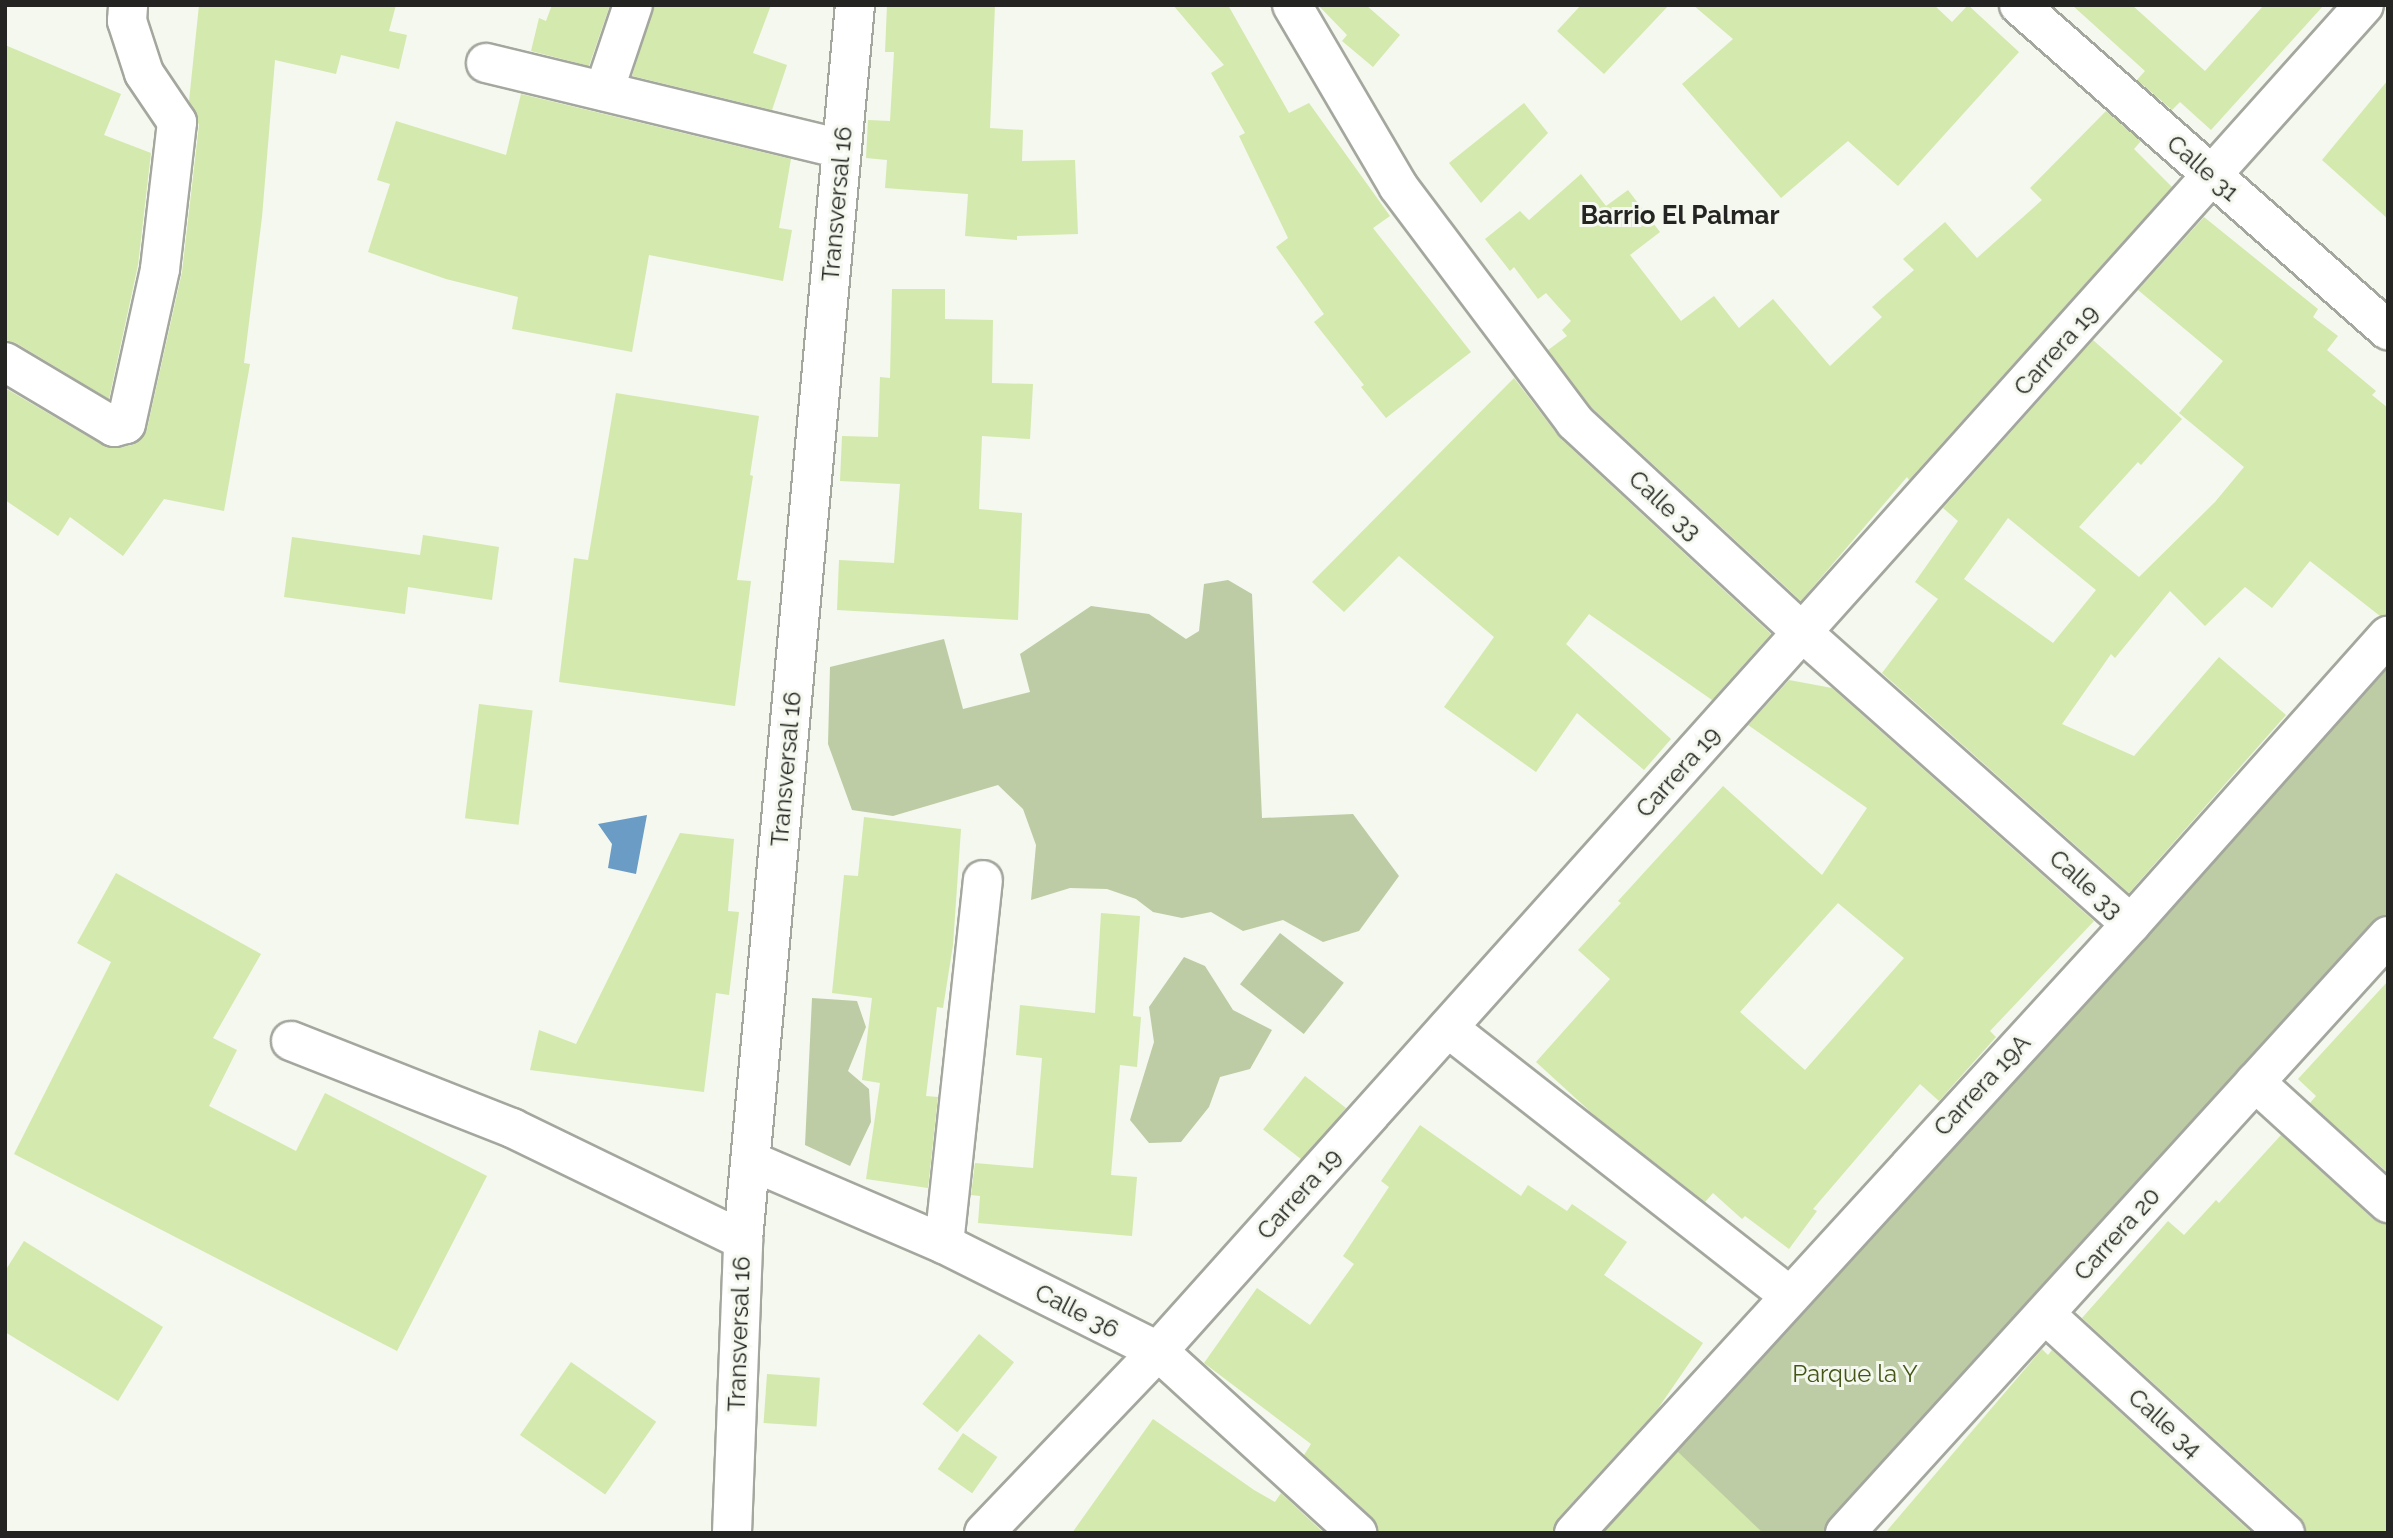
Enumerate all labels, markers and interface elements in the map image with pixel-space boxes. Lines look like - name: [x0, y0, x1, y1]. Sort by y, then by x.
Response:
- street label: Transversal 16: [816, 125, 858, 283]
- street label: Calle 31: [2161, 129, 2245, 207]
- district label: Barrio El Palmar: [1580, 200, 1780, 232]
- street label: Carrera 19: [2008, 299, 2104, 401]
- street label: Calle 33: [1623, 464, 1707, 546]
- street label: Transversal 16: [765, 690, 807, 848]
- street label: Carrera 19: [1630, 721, 1726, 823]
- street label: Calle 33: [2044, 844, 2128, 924]
- street label: Carrera 19A: [1928, 1028, 2036, 1142]
- street label: Carrera 19: [1251, 1143, 1347, 1245]
- street label: Carrera 20: [2068, 1182, 2166, 1286]
- street label: Transversal 16: [722, 1255, 756, 1413]
- street label: Calle 36: [1030, 1278, 1124, 1344]
- park label: Parque la Y: [1792, 1360, 1918, 1388]
- street label: Calle 34: [2122, 1383, 2208, 1463]

